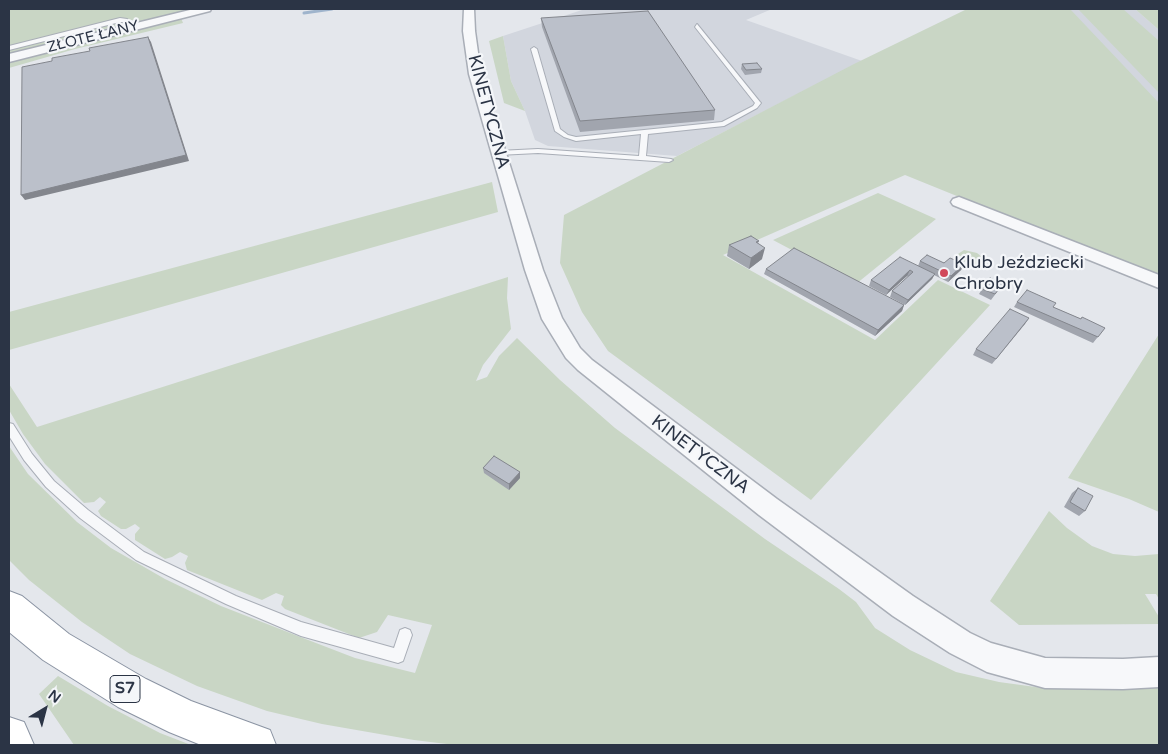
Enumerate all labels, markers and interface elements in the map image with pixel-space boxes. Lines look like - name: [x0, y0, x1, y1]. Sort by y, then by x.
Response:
- street label: ZŁOTE ŁANY: [45, 17, 141, 57]
- street label: KINETYCZNA: [462, 52, 514, 172]
- place label: Klub Jeździecki Chrobry: [954, 252, 1084, 294]
- marker: Klub Jeździecki Chrobry: [938, 267, 950, 279]
- street label: KINETYCZNA: [646, 411, 754, 499]
- road number: S7: [110, 676, 140, 702]
- north arrow: [20, 684, 70, 734]
- text: N: [45, 686, 64, 707]

